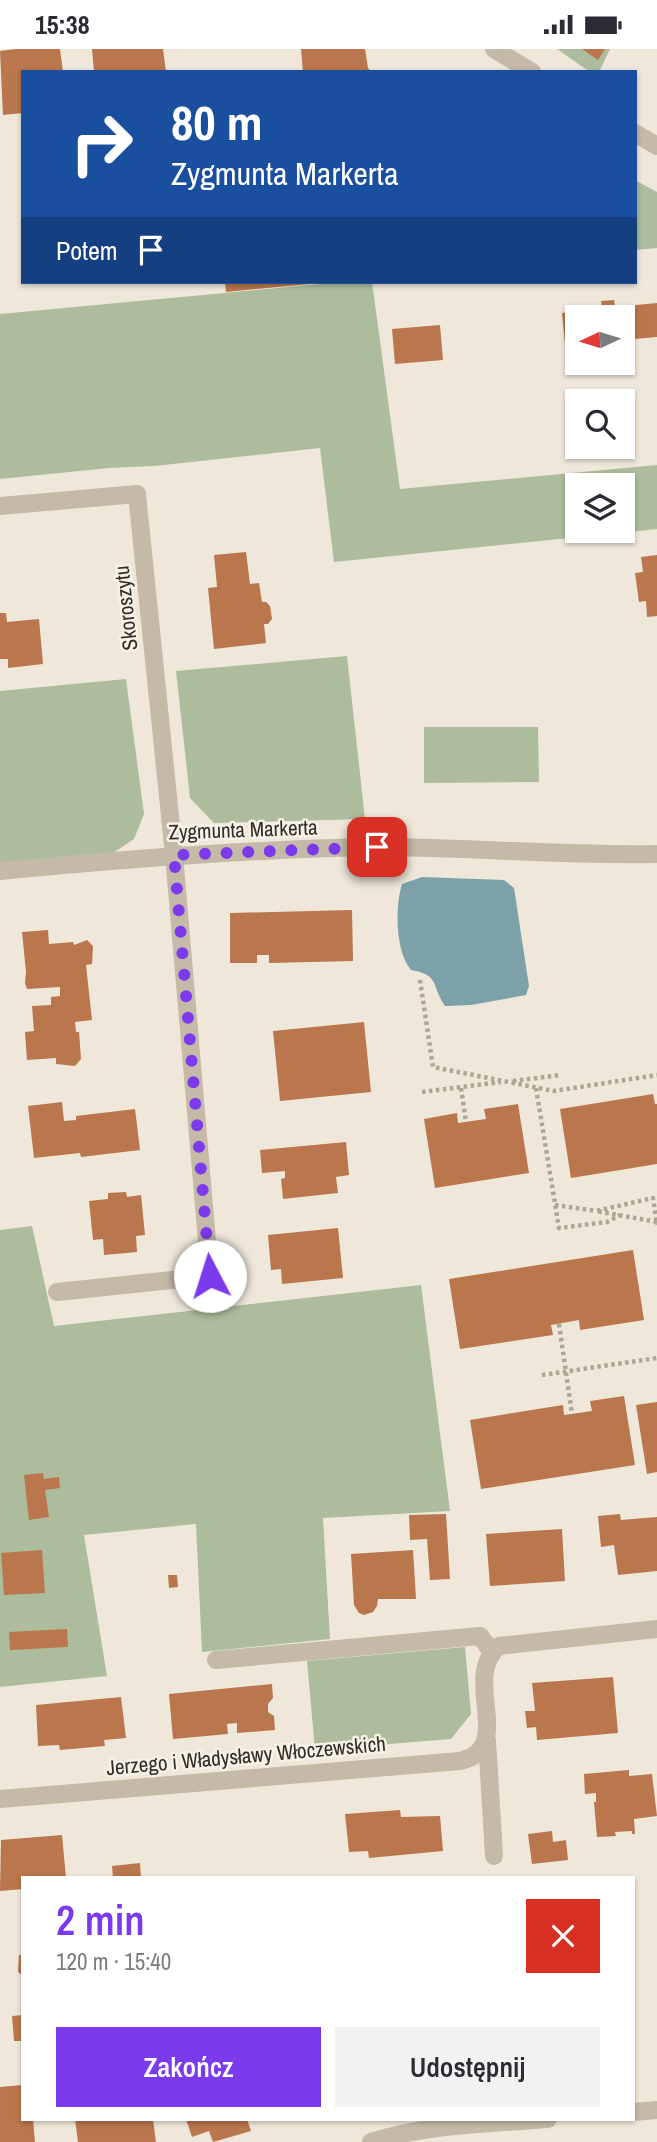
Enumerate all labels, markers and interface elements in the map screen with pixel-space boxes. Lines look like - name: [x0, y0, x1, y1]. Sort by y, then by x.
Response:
- text: 15:38: [35, 7, 90, 42]
- text: 80 m: [171, 89, 263, 155]
- icon: right: [56, 98, 147, 189]
- text: Zygmunta Markerta: [171, 152, 399, 195]
- icon: arrive: [132, 231, 170, 269]
- text: Potem: [56, 233, 118, 268]
- north arrow: [565, 305, 635, 375]
- map controls: [565, 305, 635, 543]
- button: search: [565, 389, 635, 459]
- button: layers: [565, 473, 635, 543]
- street label: Skoroszytu: [107, 564, 144, 652]
- street label: Zygmunta Markerta: [168, 812, 319, 847]
- pin: [347, 817, 407, 877]
- icon: arrive: [358, 828, 396, 866]
- position arrow: [173, 1239, 247, 1313]
- street label: Jerzego i Władysławy Włoczewskich: [105, 1729, 387, 1782]
- text: 2 min: [56, 1892, 145, 1948]
- button: close: [526, 1899, 600, 1973]
- text: 120 m · 15:40: [56, 1946, 171, 1977]
- button: Zakończ: [56, 2027, 321, 2107]
- button: Udostępnij: [335, 2027, 600, 2107]

